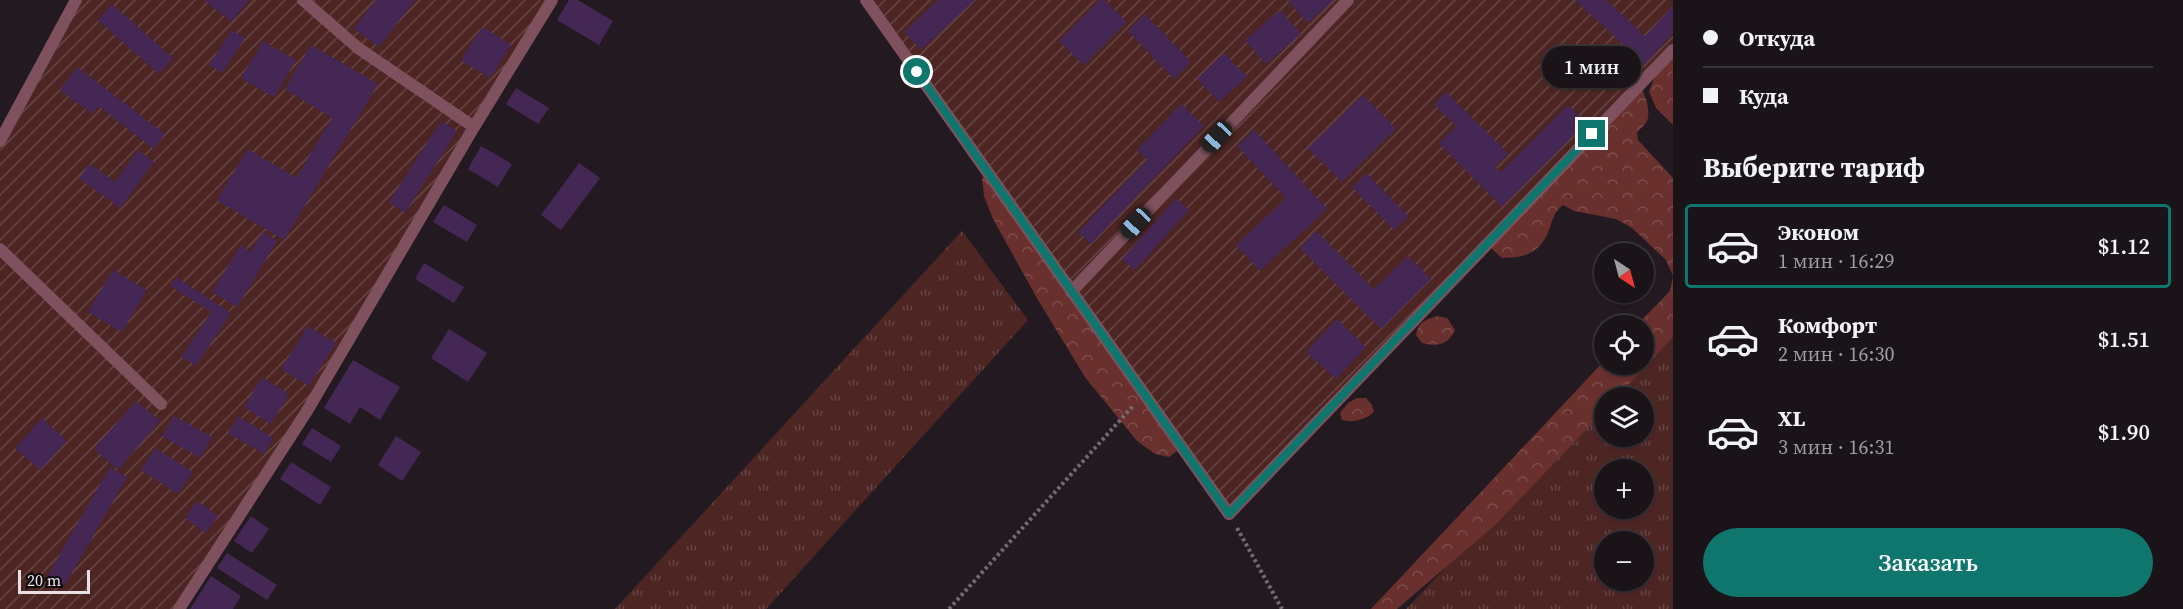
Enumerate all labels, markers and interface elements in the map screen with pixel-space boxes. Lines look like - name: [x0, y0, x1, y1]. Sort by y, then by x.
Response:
- text: Откуда: [1739, 23, 1815, 53]
- callout: 1 мин: [1542, 47, 1642, 89]
- text: 1 мин: [1564, 53, 1619, 81]
- route start: [903, 58, 930, 85]
- text: Куда: [1739, 81, 1789, 111]
- car: [1198, 118, 1236, 156]
- route end: [1578, 120, 1605, 147]
- text: Выберите тариф: [1703, 149, 1925, 186]
- car: [1117, 204, 1155, 242]
- text: Эконом: [1778, 217, 1859, 247]
- icon: car: [1706, 219, 1760, 273]
- text: $1.12: [2098, 231, 2150, 261]
- north arrow: [1594, 243, 1654, 303]
- map controls: [1594, 243, 1654, 591]
- text: 1 мин · 16:29: [1778, 247, 1894, 275]
- text: Комфорт: [1778, 310, 1877, 340]
- icon: car: [1706, 312, 1760, 366]
- button: locate: [1594, 315, 1654, 375]
- text: $1.51: [2098, 324, 2150, 354]
- text: 2 мин · 16:30: [1778, 340, 1894, 368]
- button: layers: [1594, 387, 1654, 447]
- text: XL: [1778, 403, 1805, 433]
- icon: car: [1706, 405, 1760, 459]
- text: $1.90: [2098, 417, 2150, 447]
- text: 3 мин · 16:31: [1778, 433, 1894, 461]
- button: +: [1594, 459, 1654, 519]
- button: Заказать: [1703, 528, 2153, 597]
- button: −: [1594, 531, 1654, 591]
- scale bar: [18, 567, 90, 594]
- text: 20 m: [27, 569, 61, 591]

